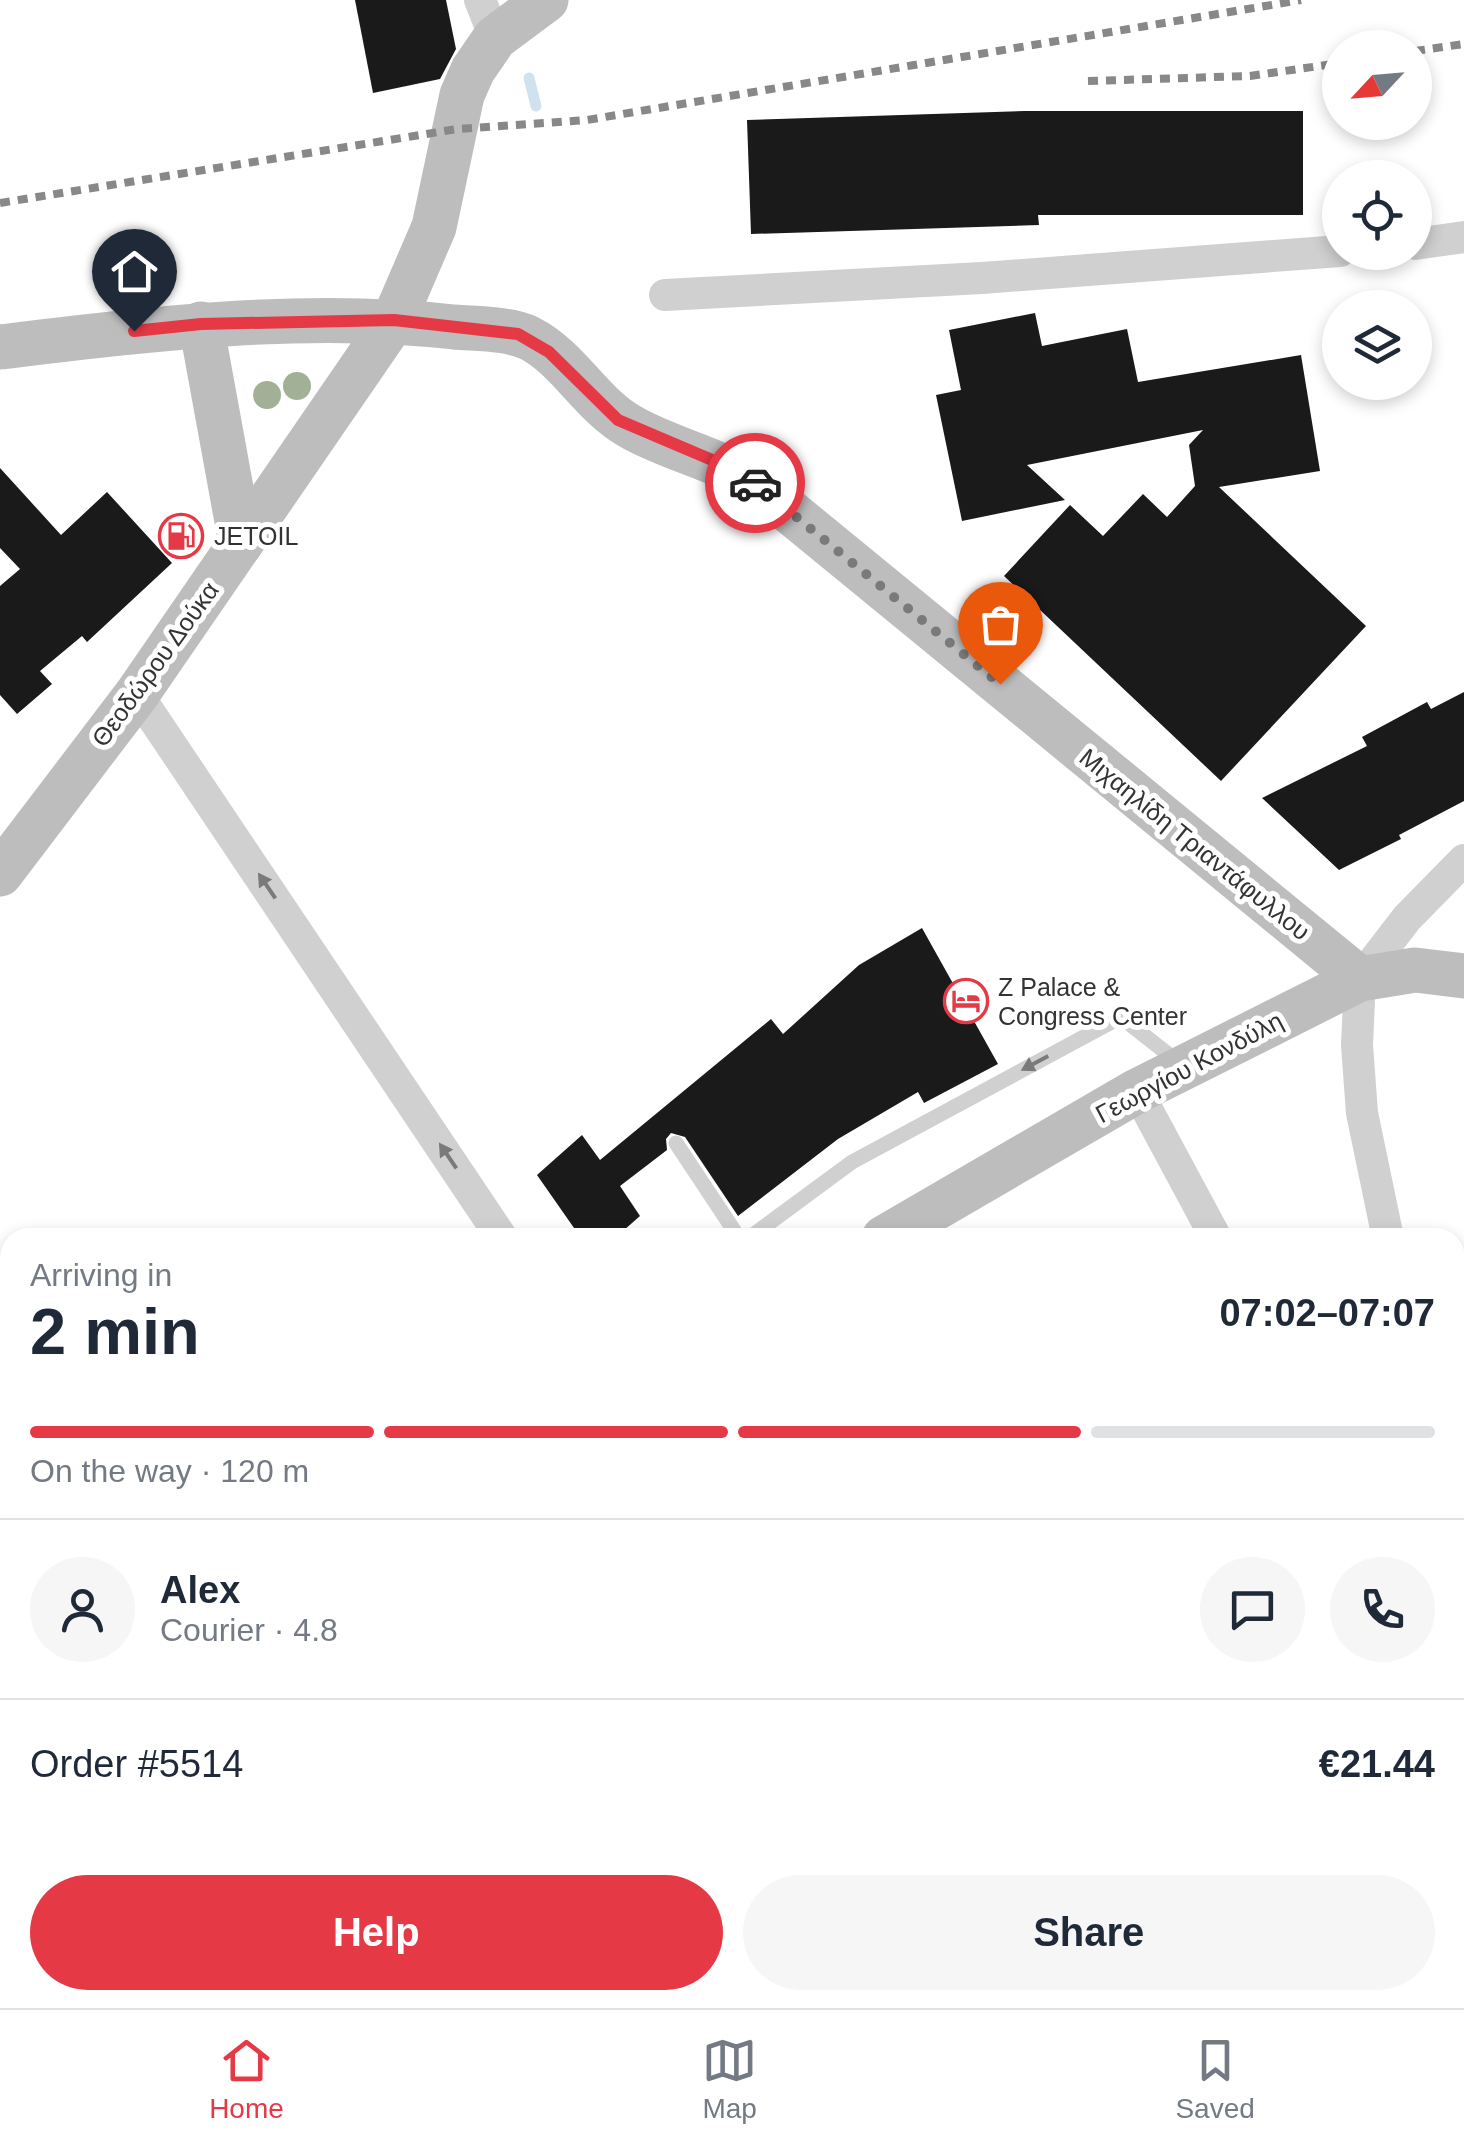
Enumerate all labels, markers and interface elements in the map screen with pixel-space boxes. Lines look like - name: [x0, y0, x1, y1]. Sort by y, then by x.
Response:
- north arrow: [1322, 30, 1432, 140]
- map controls: [1322, 30, 1432, 400]
- button: locate: [1322, 160, 1432, 270]
- pin: [92, 229, 177, 332]
- icon: home: [107, 244, 162, 299]
- button: layers: [1322, 290, 1432, 400]
- courier: [705, 433, 805, 533]
- icon: car: [728, 456, 783, 511]
- fuel station icon: JETOIL: [158, 513, 204, 559]
- place label: JETOIL: [214, 522, 298, 550]
- street label: Θεοδώρου Δούκα: [86, 576, 224, 752]
- pin: [958, 582, 1043, 685]
- icon: bag: [973, 597, 1028, 652]
- street label: Μιχαηλίδη Τριαντάφυλλου: [1074, 743, 1316, 945]
- one-way arrow: [259, 873, 277, 900]
- place label: Z Palace & Congress Center: [998, 973, 1187, 1030]
- hotel icon: Z Palace & Congress Center: [943, 978, 989, 1024]
- street label: Γεωργίου Κονδύλη: [1091, 1006, 1287, 1128]
- one-way arrow: [1021, 1054, 1050, 1071]
- one-way arrow: [439, 1143, 458, 1170]
- text: Arriving in: [30, 1257, 172, 1293]
- text: 07:02–07:07: [1219, 1292, 1435, 1334]
- text: 2 min: [30, 1295, 200, 1368]
- text: On the way · 120 m: [30, 1453, 309, 1489]
- button: person: [30, 1557, 135, 1662]
- button: chat: [1200, 1557, 1305, 1662]
- button: phone: [1330, 1557, 1435, 1662]
- text: Alex: [160, 1569, 240, 1611]
- text: Courier · 4.8: [160, 1612, 338, 1648]
- text: Order #5514: [30, 1743, 243, 1785]
- text: €21.44: [1319, 1743, 1435, 1785]
- button: Help: [30, 1875, 723, 1990]
- button: Share: [743, 1875, 1435, 1990]
- tab: Home: [209, 2033, 284, 2125]
- tab: Map: [702, 2033, 757, 2125]
- tab: Saved: [1175, 2033, 1255, 2125]

